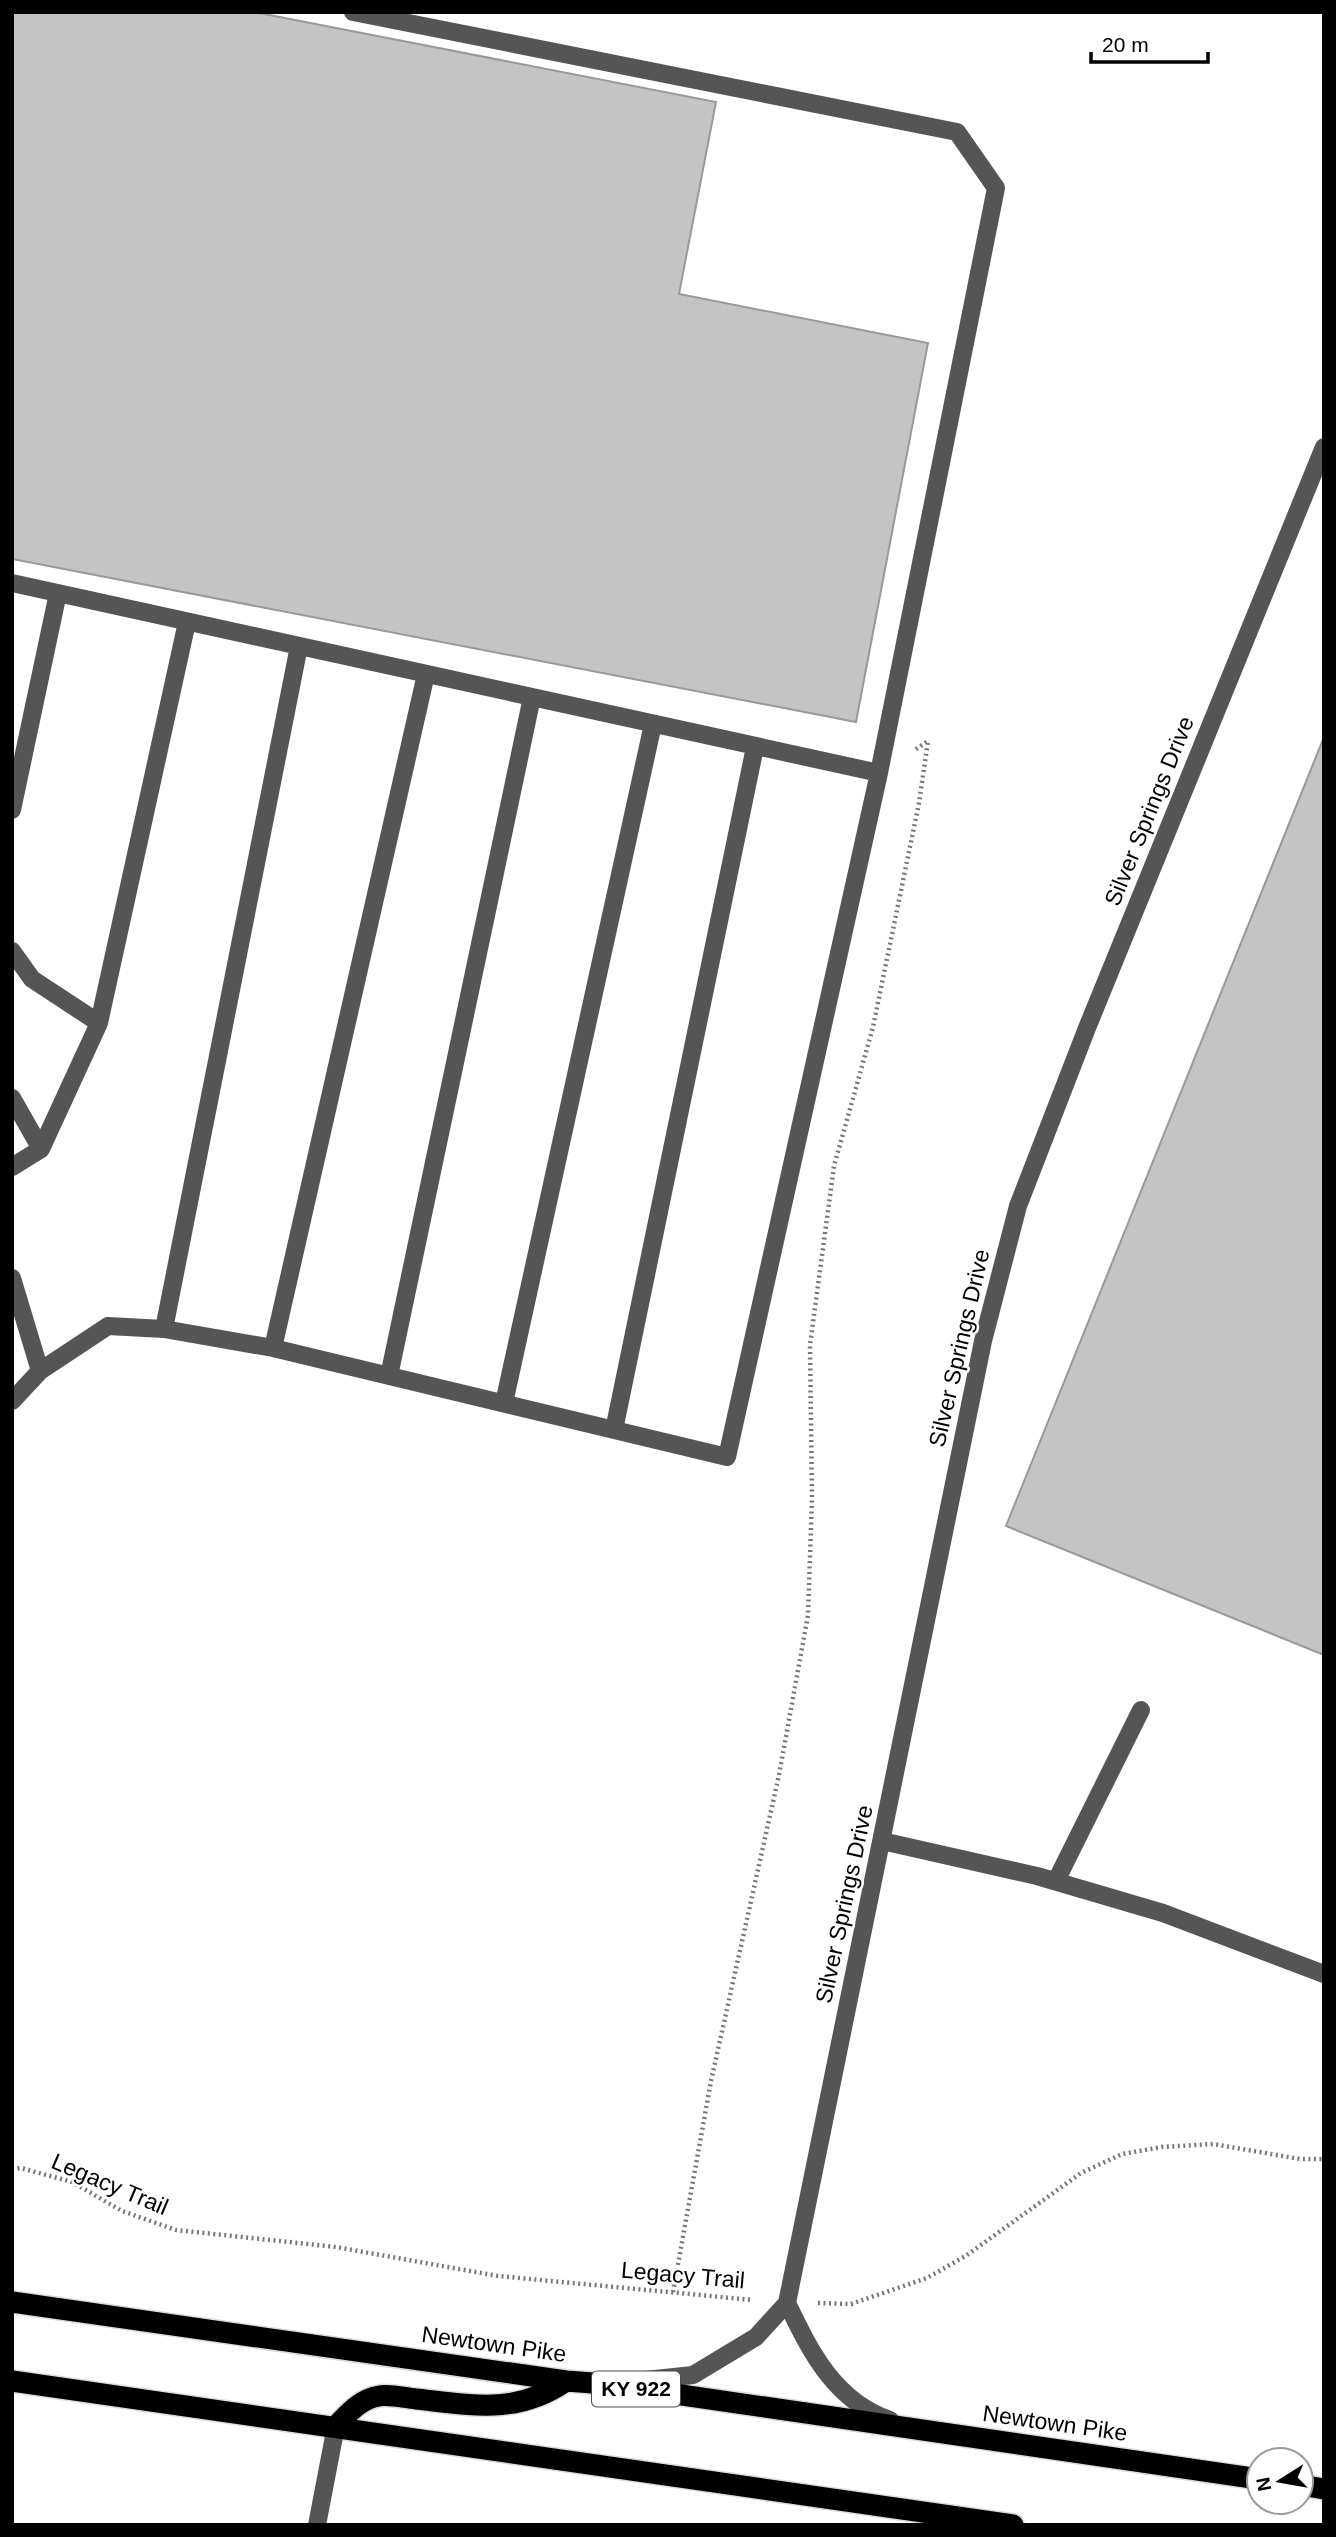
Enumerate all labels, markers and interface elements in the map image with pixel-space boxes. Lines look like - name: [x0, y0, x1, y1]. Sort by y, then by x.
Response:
- scale bar: [1091, 21, 1208, 65]
- text: 20 m: [1102, 33, 1149, 56]
- street label: Silver Springs Drive: [1099, 713, 1199, 909]
- street label: Silver Springs Drive: [924, 1247, 994, 1449]
- street label: Silver Springs Drive: [810, 1803, 878, 2005]
- street label: Legacy Trail: [48, 2148, 172, 2220]
- street label: Legacy Trail: [620, 2257, 746, 2293]
- street label: Newtown Pike: [420, 2321, 568, 2367]
- road number: KY 922: [592, 2372, 680, 2406]
- street label: Newtown Pike: [981, 2400, 1129, 2446]
- north arrow: [1245, 2446, 1315, 2516]
- text: N: [1252, 2475, 1275, 2493]

